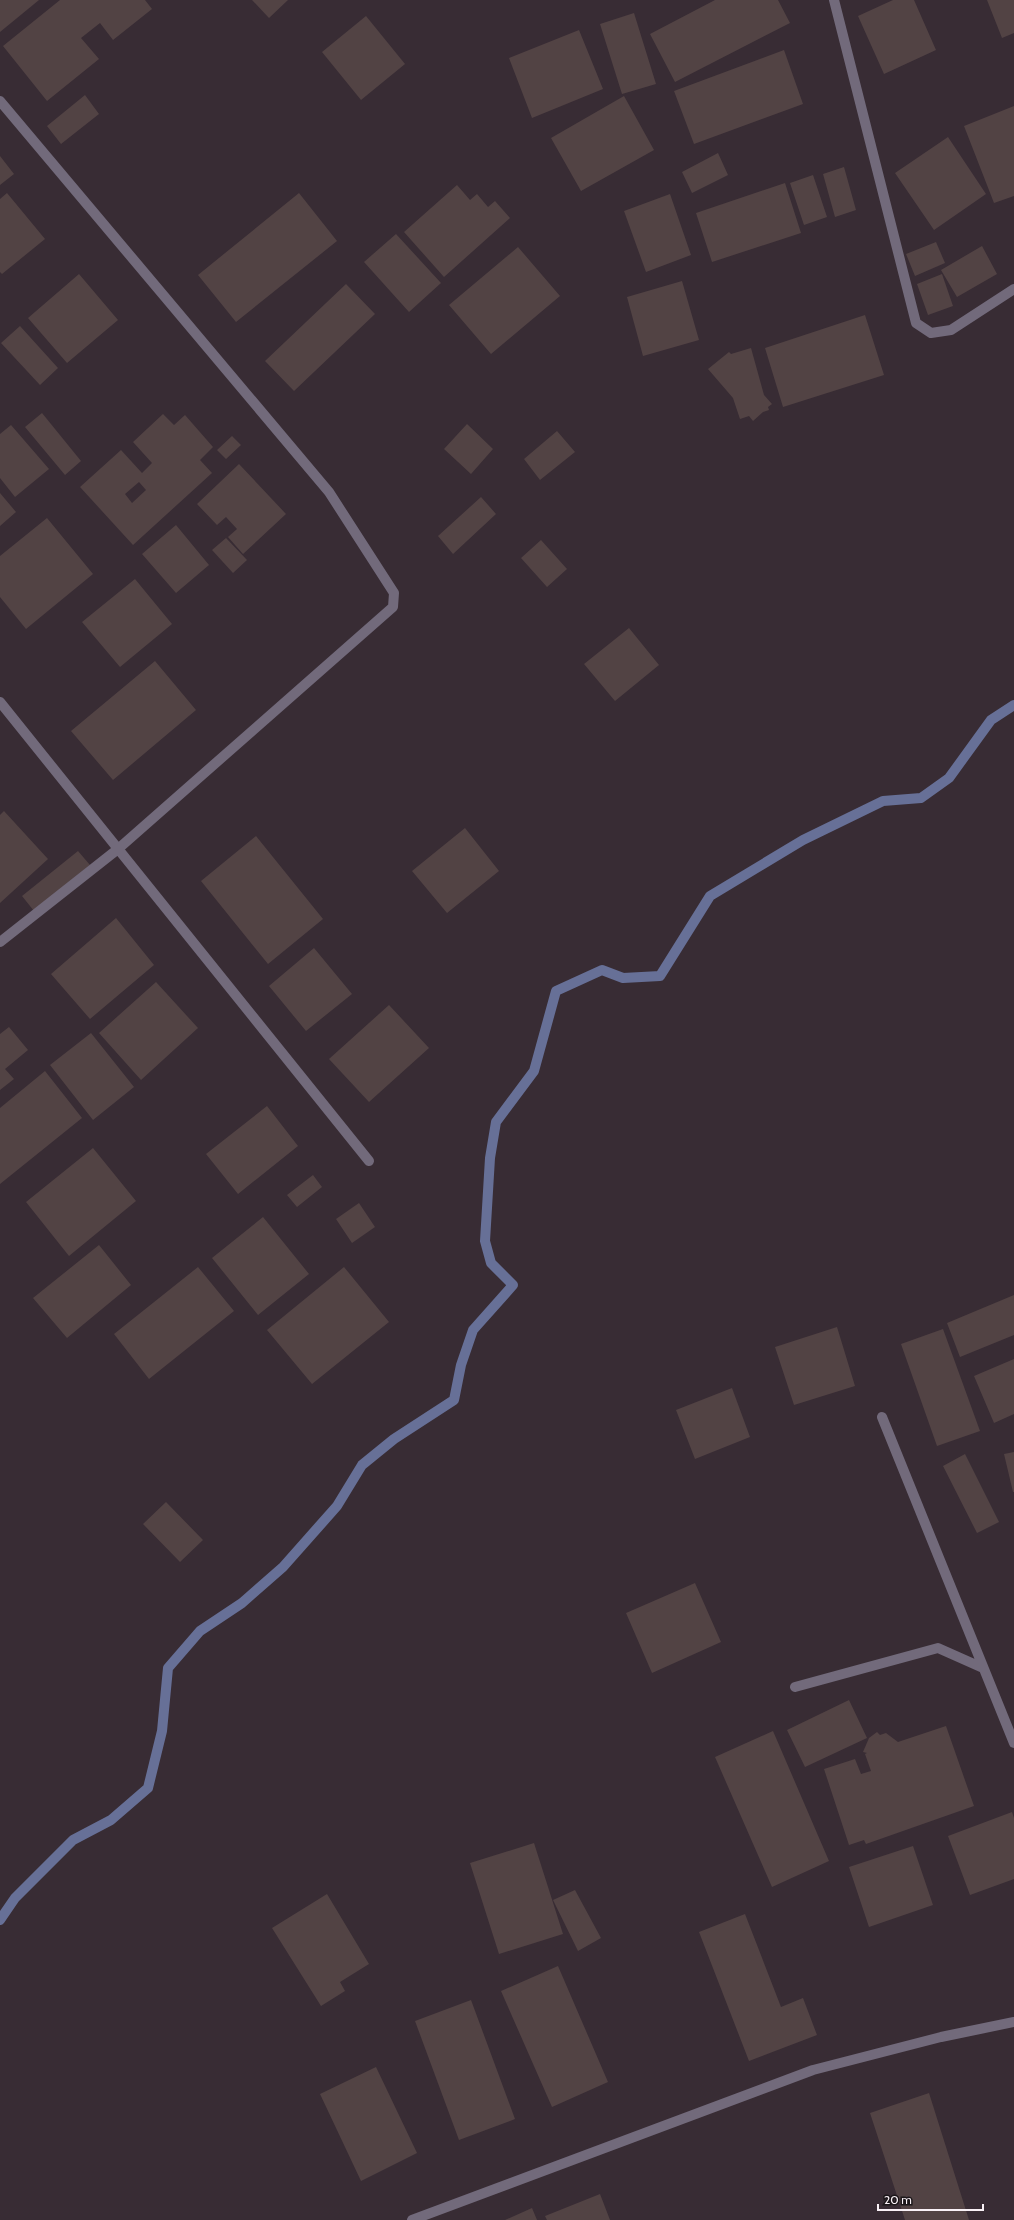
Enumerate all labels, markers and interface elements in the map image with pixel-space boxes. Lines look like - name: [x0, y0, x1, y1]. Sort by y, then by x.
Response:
- scale bar: [878, 2186, 983, 2212]
- text: 20 m: [884, 2192, 912, 2207]

